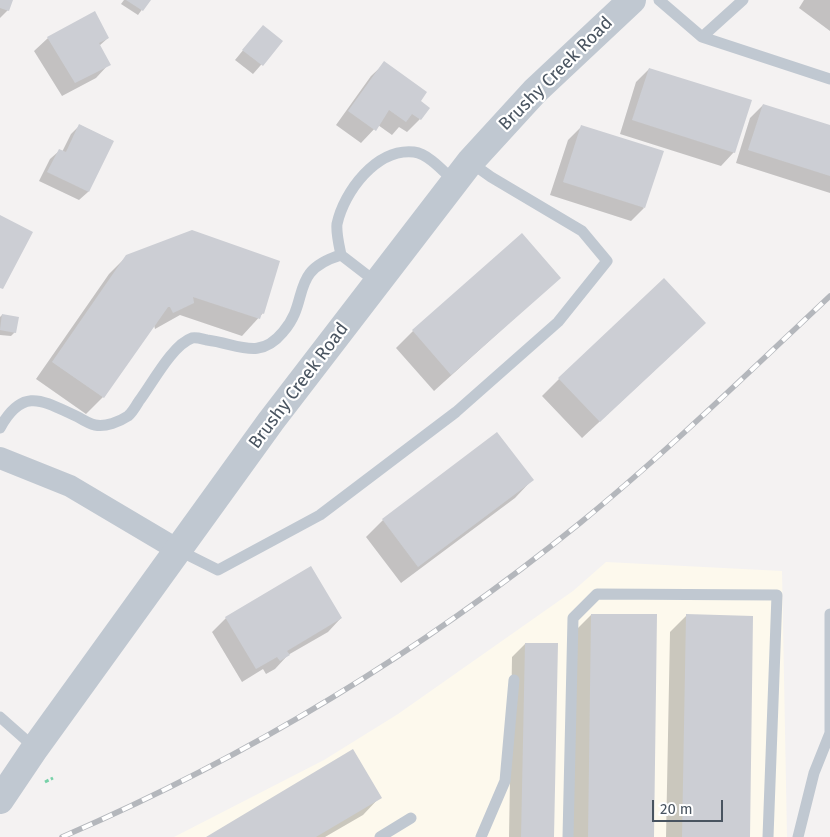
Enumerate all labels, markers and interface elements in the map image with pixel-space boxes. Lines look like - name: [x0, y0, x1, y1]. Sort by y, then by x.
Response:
- street label: Brushy Creek Road: [495, 13, 617, 135]
- street label: Brushy Creek Road: [245, 319, 353, 453]
- scale bar: [655, 790, 726, 822]
- text: 20 m: [660, 800, 693, 818]

